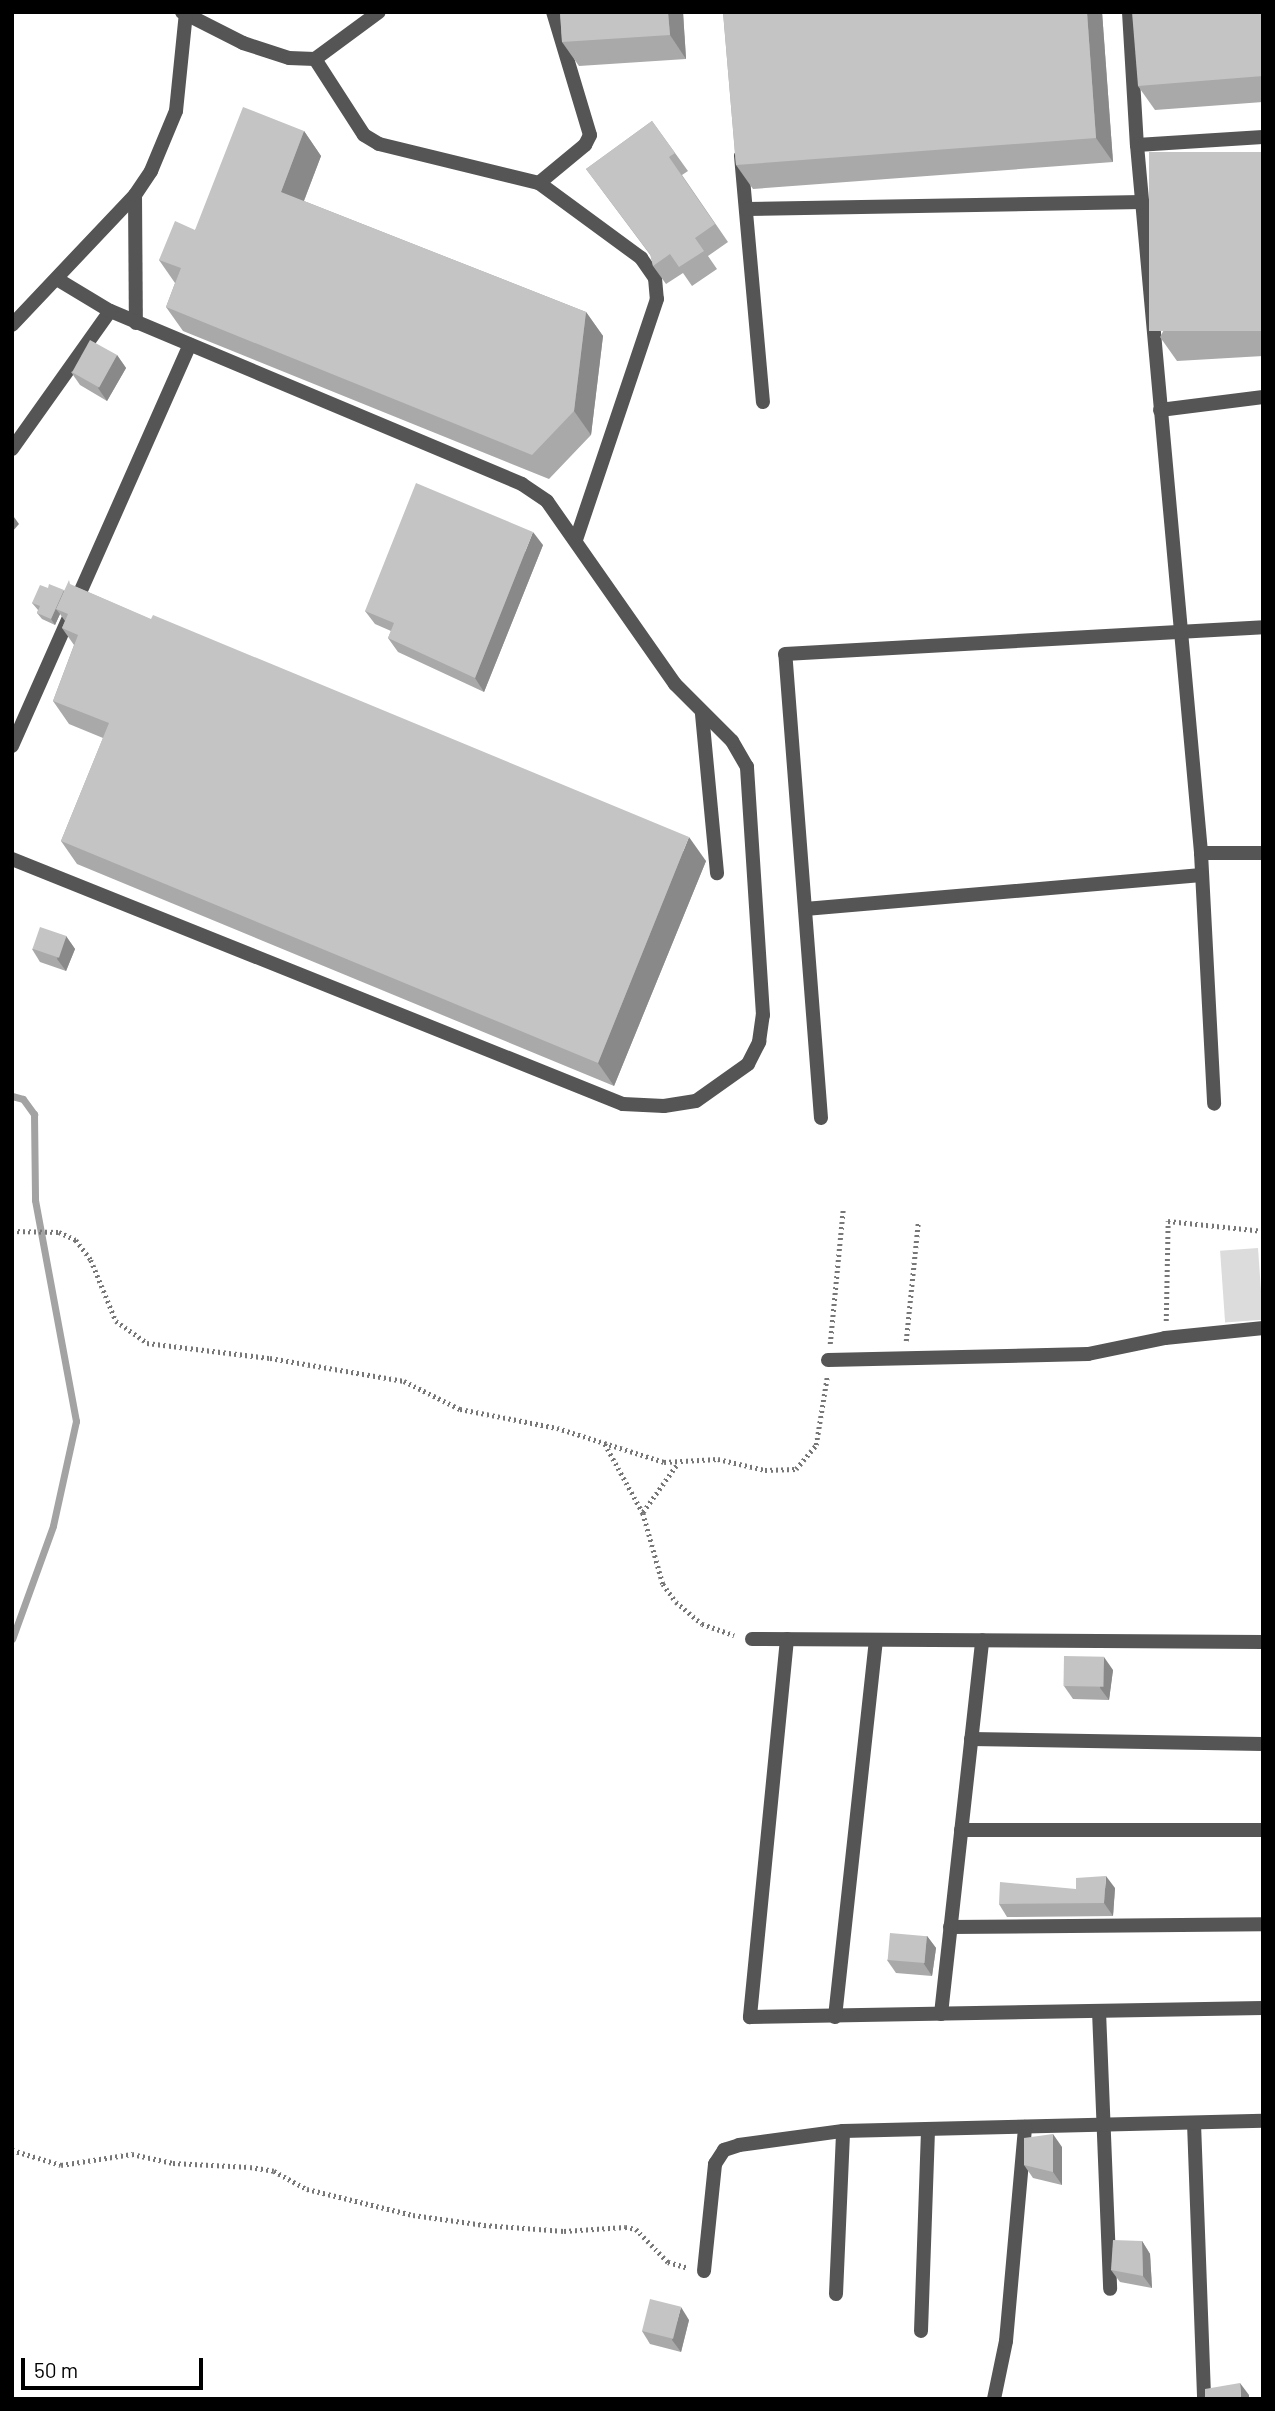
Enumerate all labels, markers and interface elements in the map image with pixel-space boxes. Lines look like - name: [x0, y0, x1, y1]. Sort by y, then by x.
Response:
- scale bar: [24, 2344, 206, 2388]
- text: 50 m: [34, 2357, 78, 2382]

